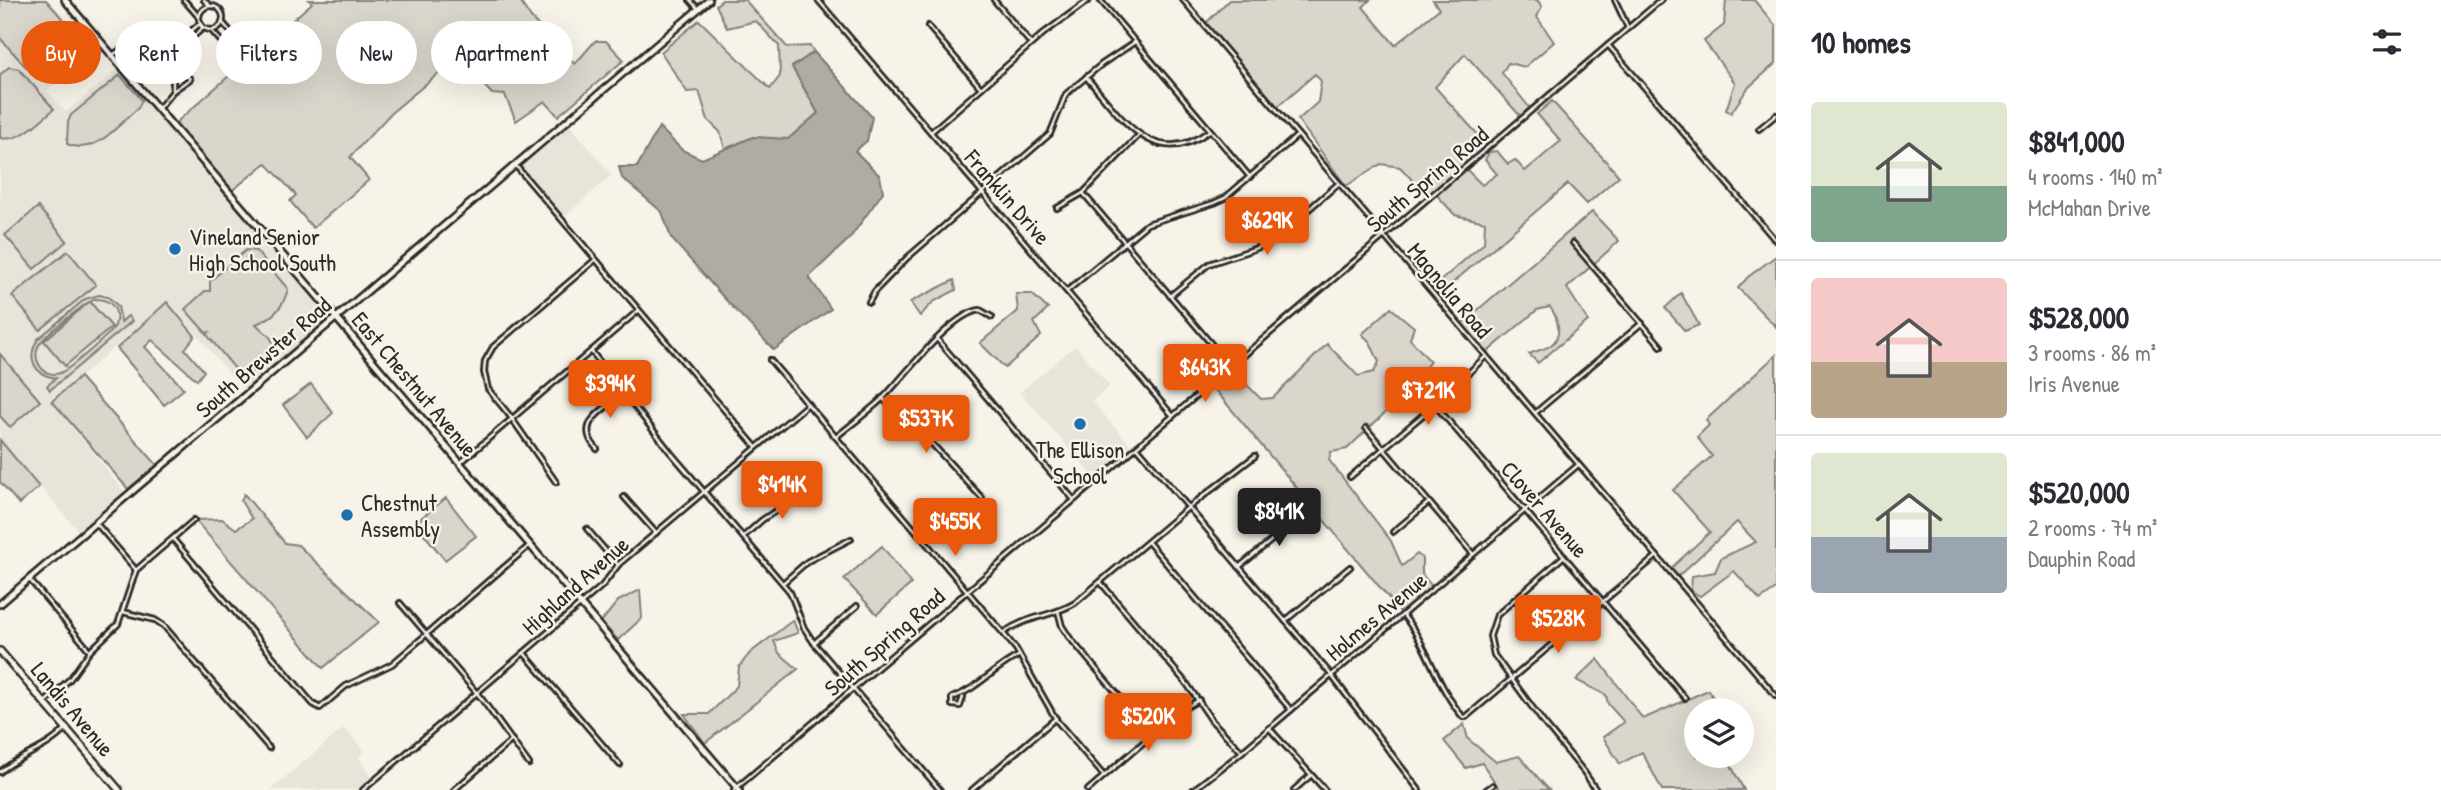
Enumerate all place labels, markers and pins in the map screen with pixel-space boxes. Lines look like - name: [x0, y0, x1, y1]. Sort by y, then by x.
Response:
- pin: $629K: [1218, 198, 1316, 257]
- place label: Vineland Senior High School South: [189, 221, 336, 278]
- marker: Vineland Senior High School South: [167, 241, 183, 257]
- pin: $643K: [1156, 344, 1254, 404]
- pin: $394K: [561, 360, 659, 420]
- pin: $721K: [1379, 368, 1477, 427]
- pin: $537K: [877, 396, 975, 455]
- marker: The Ellison School: [1072, 416, 1088, 432]
- place label: The Ellison School: [1036, 434, 1124, 491]
- pin: $414K: [733, 462, 831, 521]
- place label: Chestnut Assembly: [361, 487, 440, 544]
- pin: $841K: [1230, 489, 1328, 548]
- pin: $455K: [906, 498, 1004, 558]
- marker: Chestnut Assembly: [339, 507, 355, 523]
- pin: $528K: [1509, 596, 1607, 655]
- pin: $520K: [1099, 694, 1197, 753]

